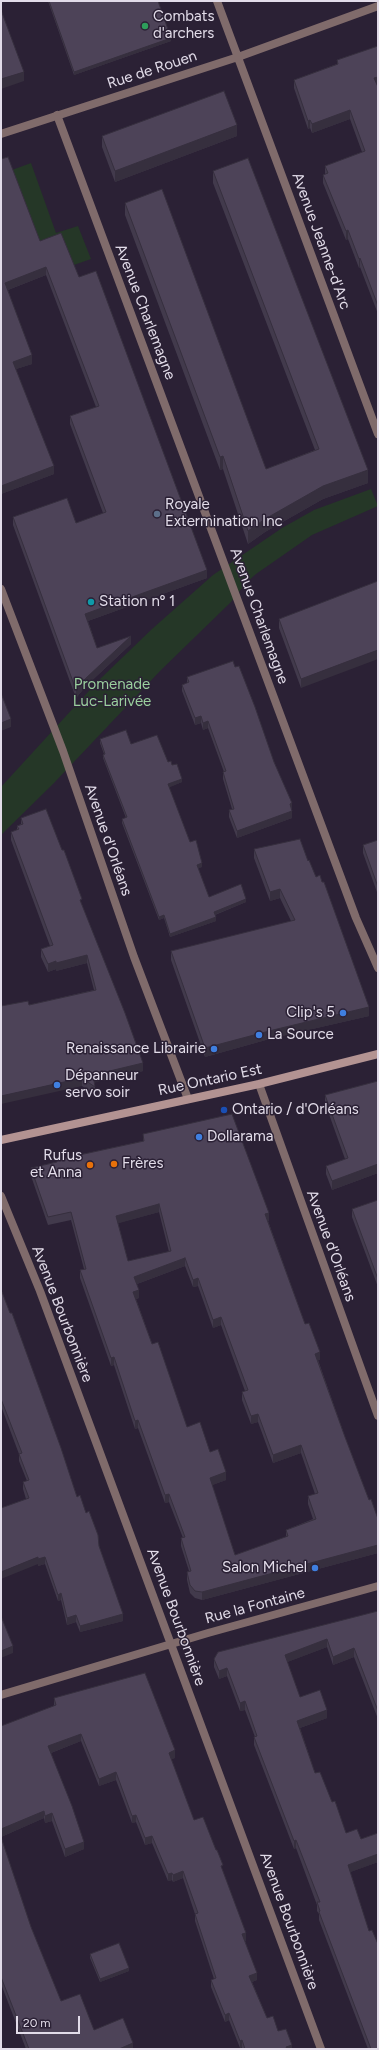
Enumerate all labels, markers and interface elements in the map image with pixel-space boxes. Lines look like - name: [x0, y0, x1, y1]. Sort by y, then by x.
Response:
- place label: Combats d'archers: [153, 8, 214, 43]
- marker: Combats d'archers: [140, 21, 150, 31]
- street label: Rue de Rouen: [105, 47, 199, 93]
- street label: Avenue Jeanne-d'Arc: [288, 170, 354, 312]
- street label: Avenue Charlemagne: [111, 242, 179, 382]
- place label: Royale Extermination Inc: [165, 496, 283, 531]
- marker: Royale Extermination Inc: [152, 509, 162, 519]
- street label: Avenue Charlemagne: [226, 545, 292, 687]
- place label: Station nº 1: [99, 593, 175, 611]
- marker: Station nº 1: [86, 597, 96, 607]
- park label: Promenade Luc-Larivée: [73, 676, 151, 711]
- street label: Avenue d'Orléans: [80, 782, 136, 898]
- place label: Clip's 5: [286, 1004, 335, 1022]
- marker: Clip's 5: [338, 1008, 348, 1018]
- place label: La Source: [267, 1026, 334, 1044]
- marker: La Source: [254, 1030, 264, 1040]
- place label: Renaissance Librairie: [66, 1040, 206, 1058]
- marker: Renaissance Librairie: [209, 1044, 219, 1054]
- street label: Rue Ontario Est: [157, 1060, 263, 1100]
- place label: Dépanneur servo soir: [65, 1067, 138, 1102]
- marker: Dépanneur servo soir: [52, 1080, 62, 1090]
- place label: Ontario / d'Orléans: [232, 1101, 359, 1119]
- marker: Ontario / d'Orléans: [219, 1105, 229, 1115]
- place label: Dollarama: [207, 1128, 273, 1146]
- marker: Dollarama: [194, 1132, 204, 1142]
- place label: Rufus et Anna: [30, 1147, 82, 1182]
- place label: Frères: [122, 1155, 164, 1173]
- marker: Frères: [109, 1159, 119, 1169]
- marker: Rufus et Anna: [85, 1160, 95, 1170]
- street label: Avenue d'Orléans: [302, 1188, 360, 1304]
- street label: Avenue Bourbonnière: [28, 1243, 96, 1385]
- street label: Avenue Bourbonnière: [143, 1546, 209, 1688]
- place label: Salon Michel: [222, 1559, 307, 1577]
- marker: Salon Michel: [310, 1563, 320, 1573]
- street label: Rue la Fontaine: [203, 1584, 307, 1628]
- street label: Avenue Bourbonnière: [256, 1850, 322, 1992]
- scale bar: [18, 2008, 82, 2034]
- text: 20 m: [23, 2016, 51, 2030]

